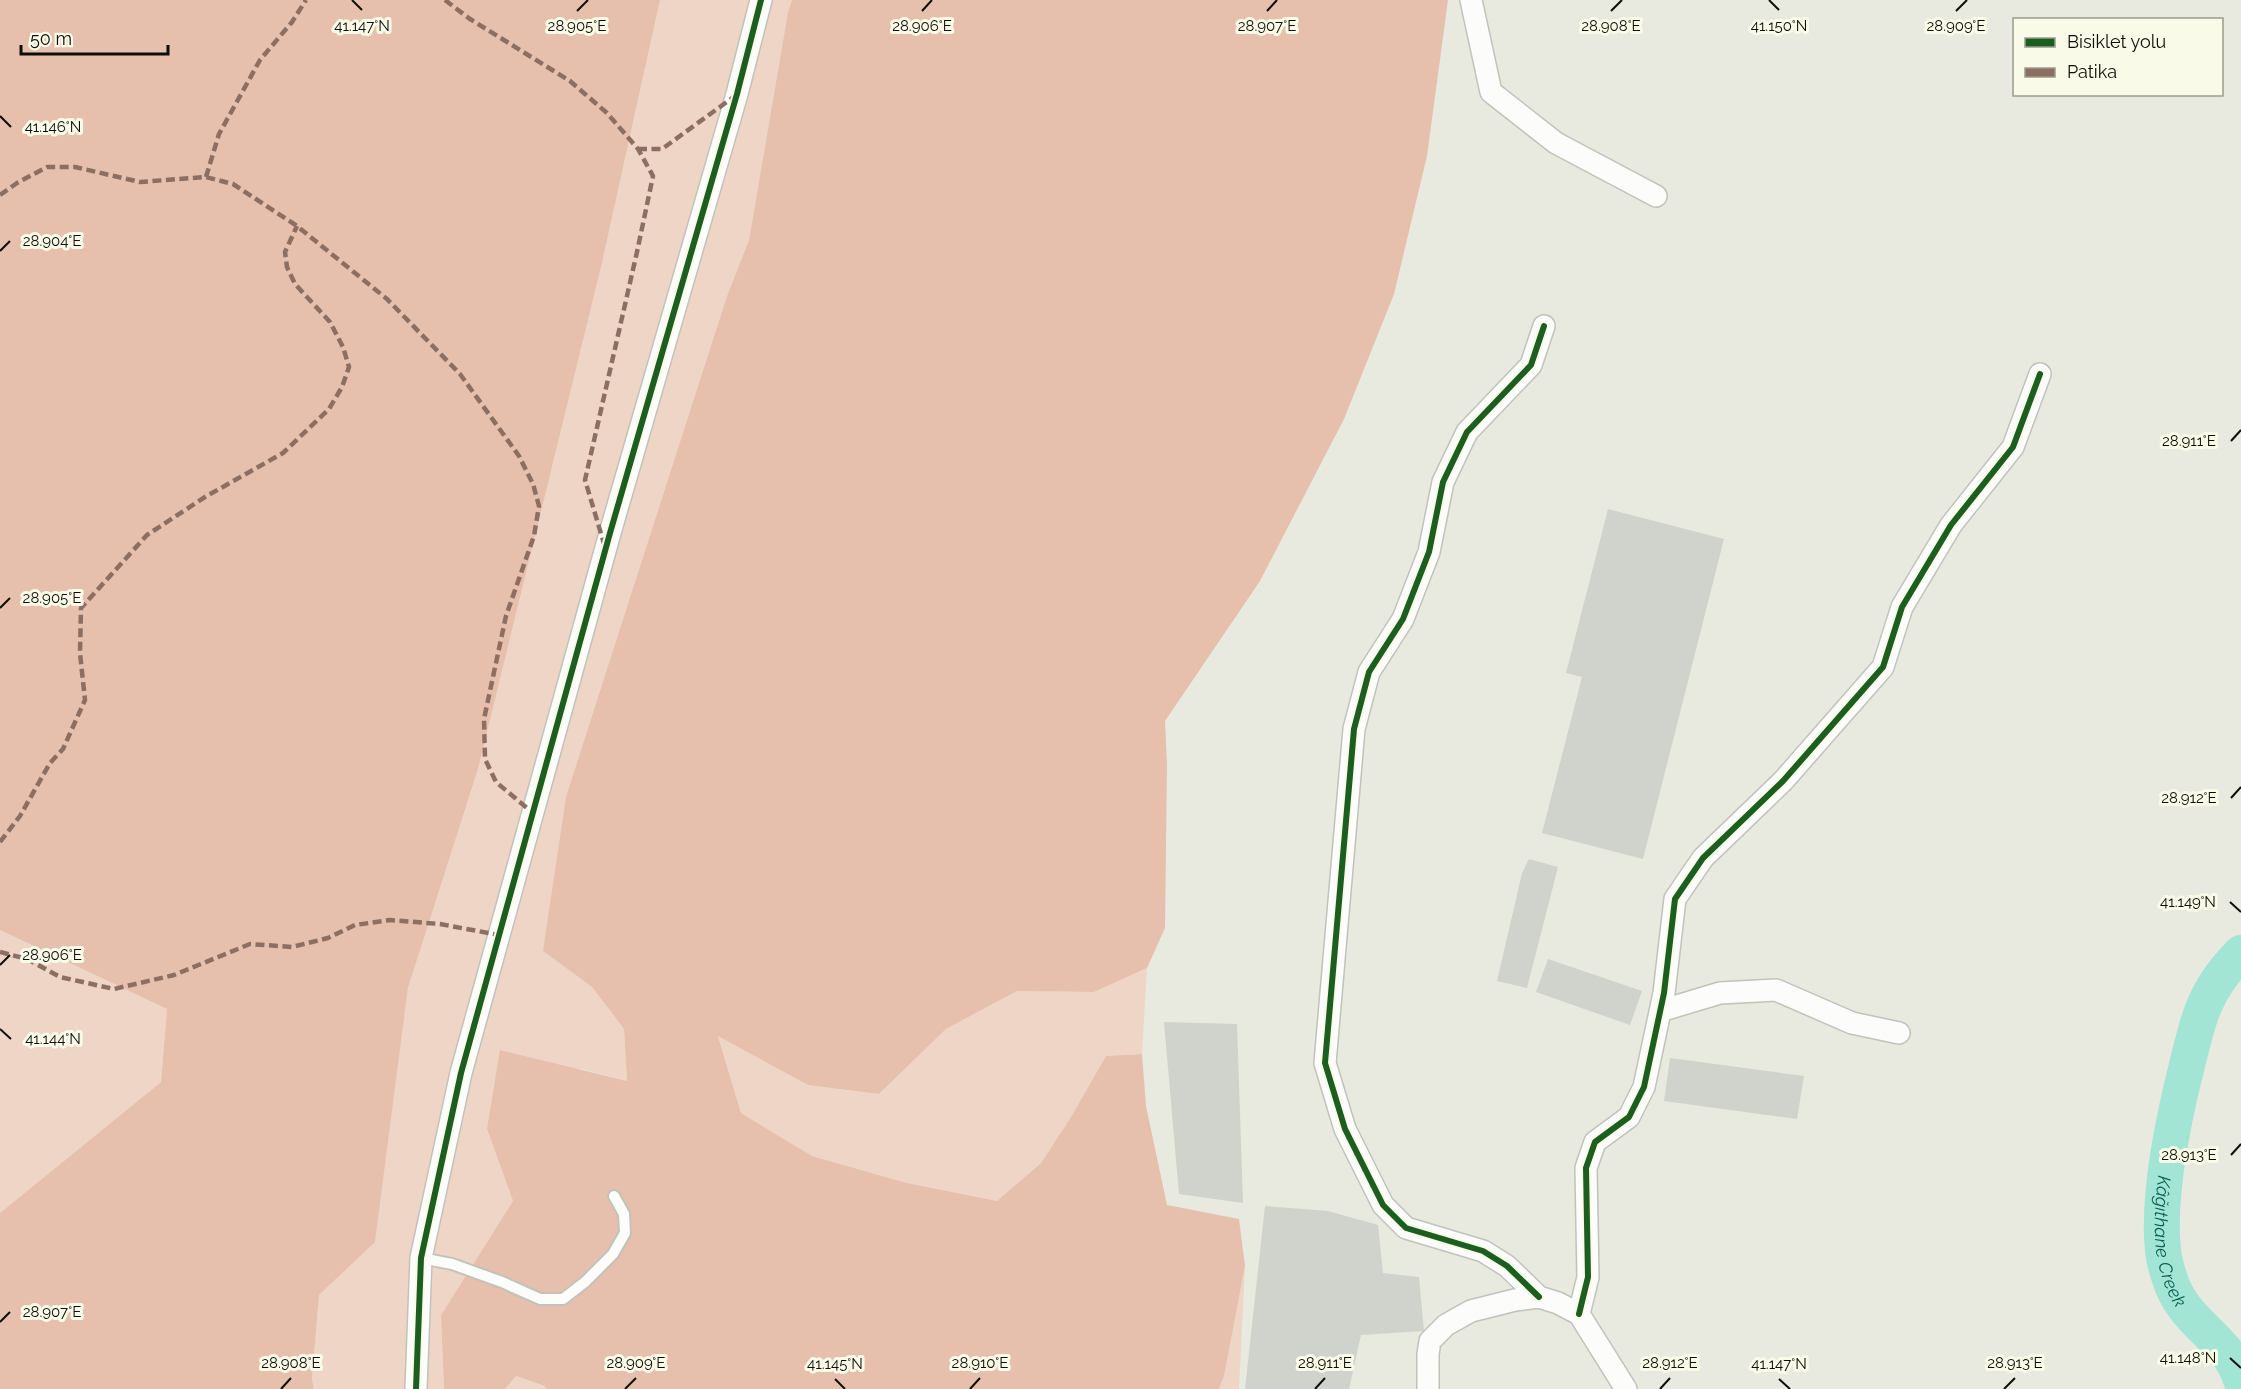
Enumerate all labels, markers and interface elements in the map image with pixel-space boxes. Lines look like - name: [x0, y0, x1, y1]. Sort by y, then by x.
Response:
- text: 41.147°N: [334, 17, 390, 35]
- text: 28.905°E: [548, 17, 606, 35]
- text: 28.906°E: [892, 17, 952, 35]
- text: 28.907°E: [1238, 17, 1296, 35]
- text: 28.908°E: [1581, 17, 1641, 35]
- text: 41.150°N: [1751, 17, 1807, 35]
- text: 28.909°E: [1927, 17, 1985, 35]
- scale bar: [21, 18, 168, 56]
- legend: [2013, 18, 2223, 96]
- text: 50 m: [30, 28, 72, 49]
- text: Bisiklet yolu: [2067, 31, 2166, 52]
- text: Patika: [2067, 61, 2117, 82]
- text: 41.146°N: [25, 118, 81, 136]
- text: 28.904°E: [23, 232, 81, 250]
- text: 28.911°E: [2162, 432, 2216, 450]
- text: 28.905°E: [23, 589, 81, 607]
- text: 28.912°E: [2161, 789, 2217, 807]
- text: 41.149°N: [2160, 893, 2216, 911]
- text: 28.906°E: [22, 946, 82, 964]
- text: 41.144°N: [25, 1030, 81, 1048]
- text: 28.913°E: [2161, 1146, 2217, 1164]
- water label: Kâğıthane Creek: [2151, 1175, 2192, 1311]
- text: 28.907°E: [23, 1303, 81, 1321]
- text: 41.148°N: [2160, 1349, 2216, 1367]
- text: 28.908°E: [261, 1354, 321, 1372]
- text: 28.909°E: [607, 1354, 665, 1372]
- text: 28.910°E: [952, 1354, 1008, 1372]
- text: 28.911°E: [1298, 1354, 1352, 1372]
- text: 28.912°E: [1642, 1354, 1698, 1372]
- text: 28.913°E: [1987, 1354, 2043, 1372]
- text: 41.145°N: [807, 1355, 863, 1373]
- text: 41.147°N: [1751, 1355, 1807, 1373]

